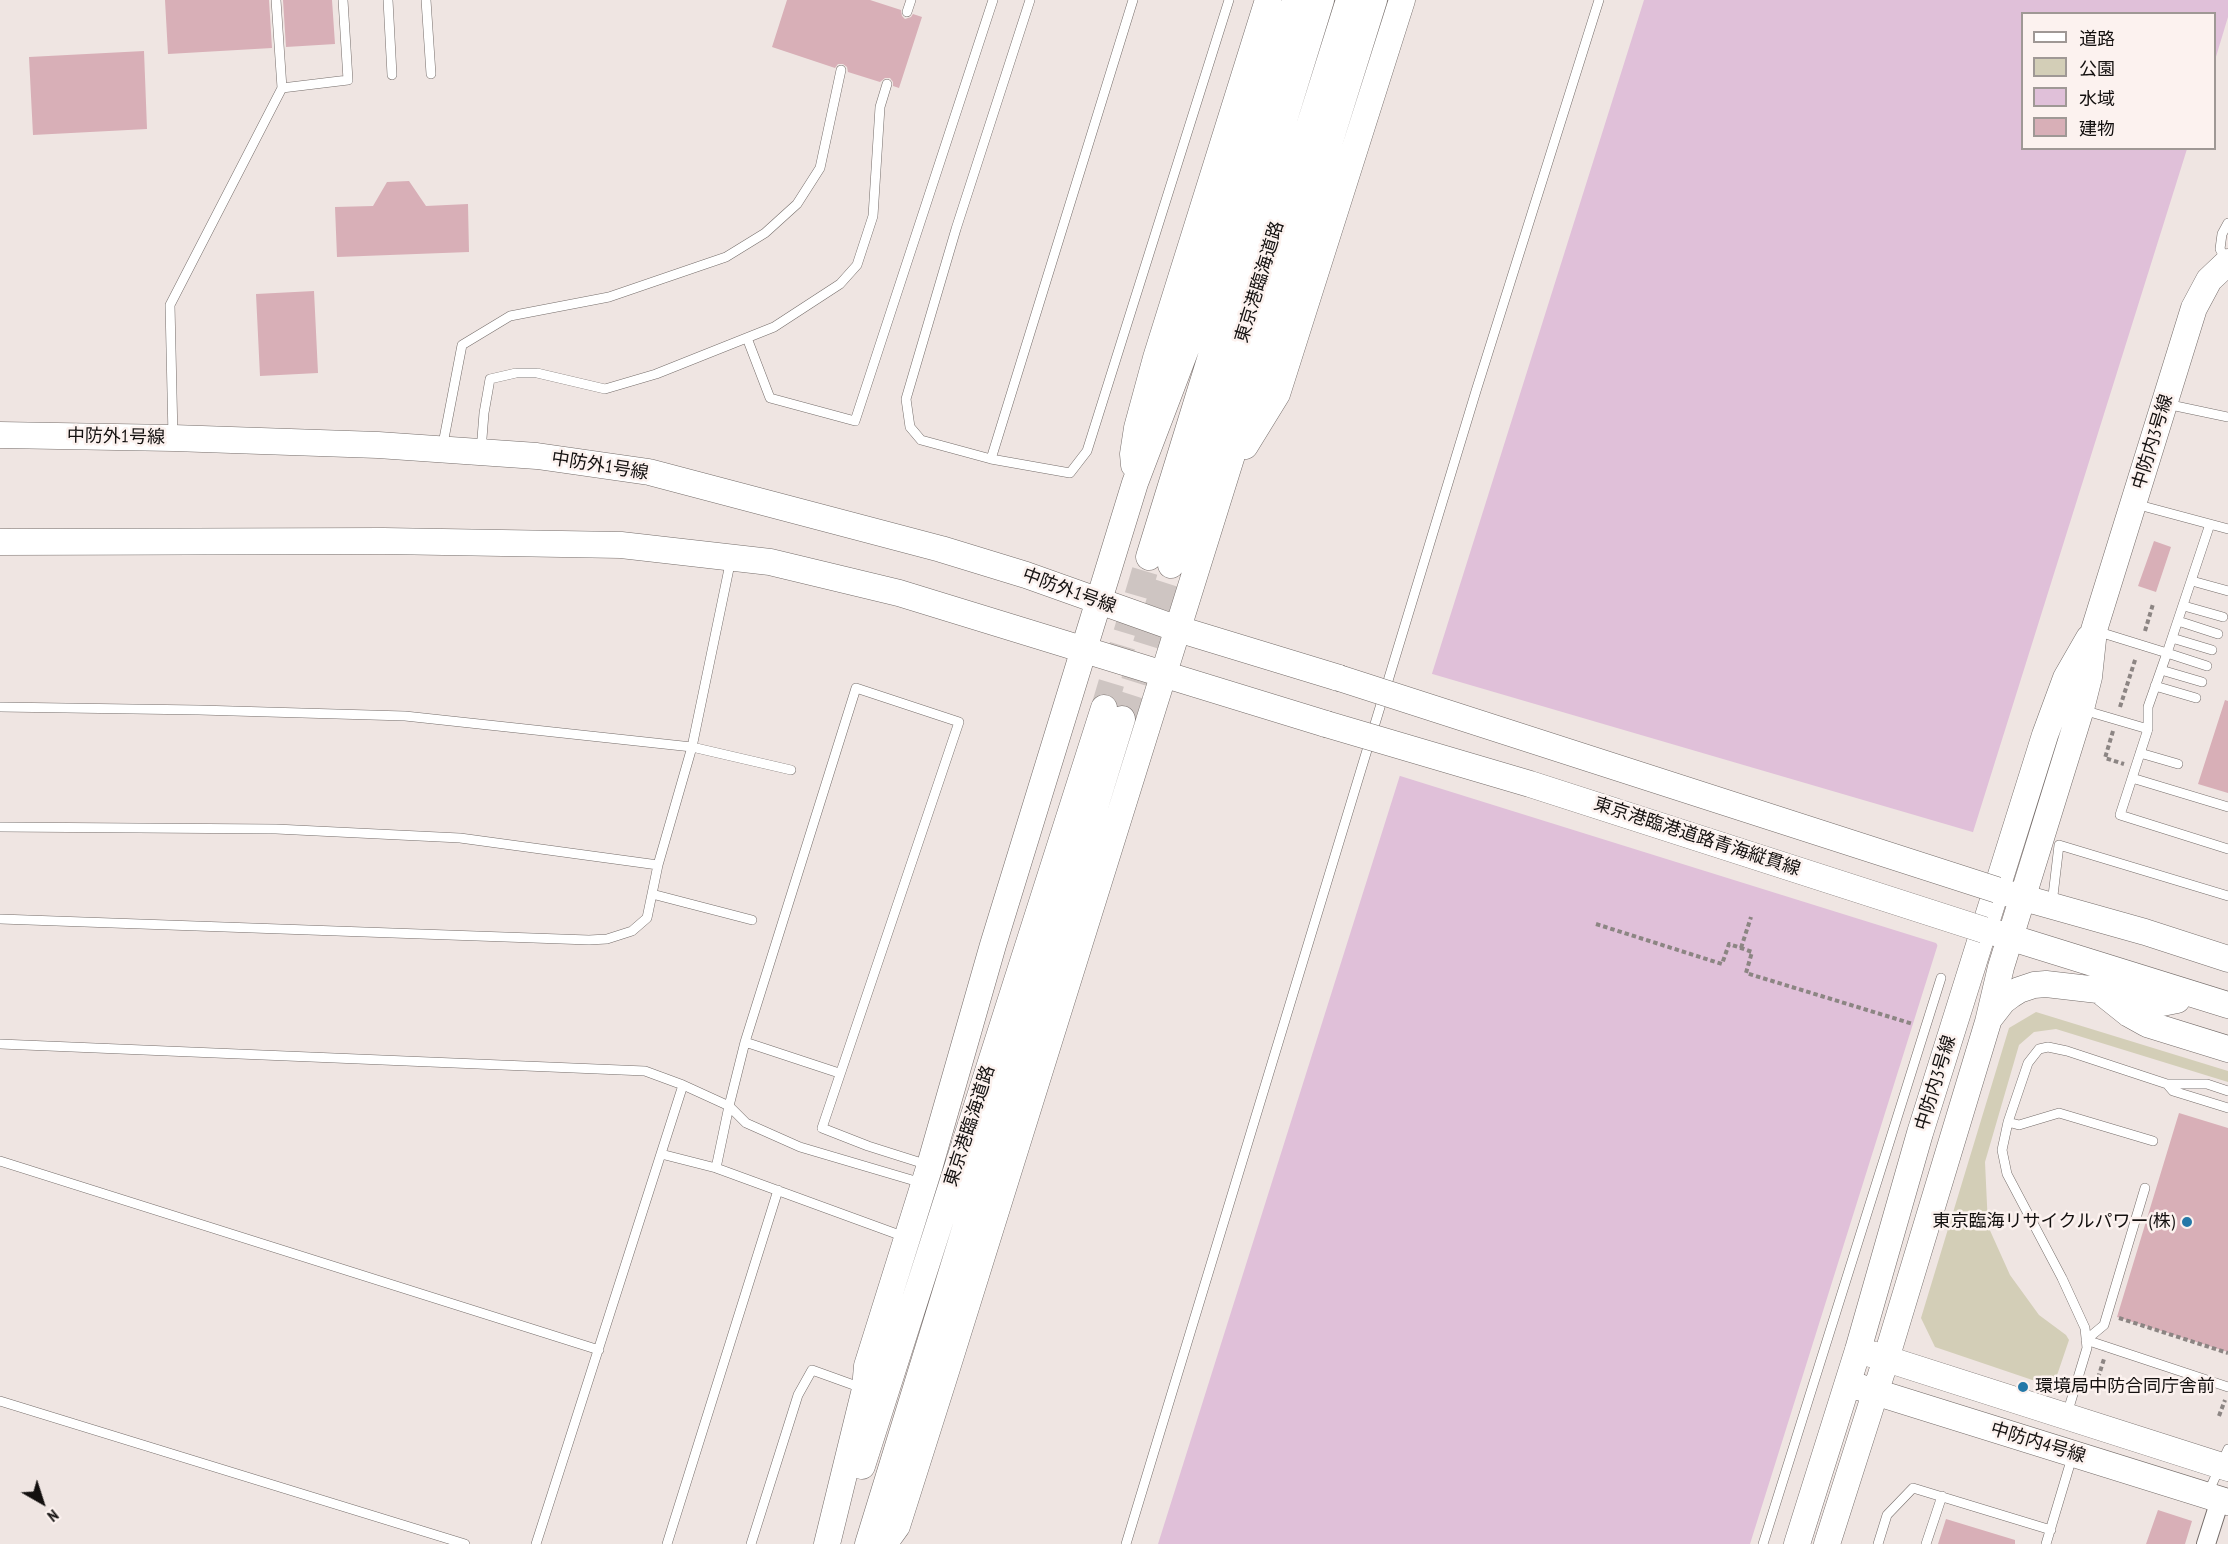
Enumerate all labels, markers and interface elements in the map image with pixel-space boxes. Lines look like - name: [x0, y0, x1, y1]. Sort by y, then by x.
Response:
- legend: [2021, 12, 2216, 150]
- text: 道路: [2079, 27, 2115, 50]
- text: 公園: [2079, 57, 2115, 80]
- text: 水域: [2079, 87, 2115, 110]
- text: 建物: [2079, 117, 2115, 140]
- street label: 東京港臨海道路: [1231, 219, 1289, 345]
- street label: 中防内3号線: [2128, 392, 2178, 492]
- street label: 中防外1号線: [67, 425, 165, 449]
- street label: 中防外1号線: [550, 448, 650, 484]
- street label: 中防外1号線: [1019, 564, 1119, 618]
- street label: 東京港臨港道路青海縦貫線: [1591, 793, 1803, 881]
- street label: 中防内3号線: [1911, 1033, 1961, 1133]
- street label: 東京港臨海道路: [940, 1063, 1000, 1189]
- place label: 東京臨海リサイクルパワー(株): [1933, 1211, 2175, 1233]
- marker: 東京臨海リサイクルパワー(株): [2180, 1215, 2194, 1229]
- place label: 環境局中防合同庁舎前: [2035, 1376, 2215, 1398]
- marker: 環境局中防合同庁舎前: [2016, 1380, 2030, 1394]
- street label: 中防内4号線: [1988, 1418, 2088, 1468]
- north arrow: [12, 1472, 72, 1532]
- text: N: [44, 1505, 63, 1526]

